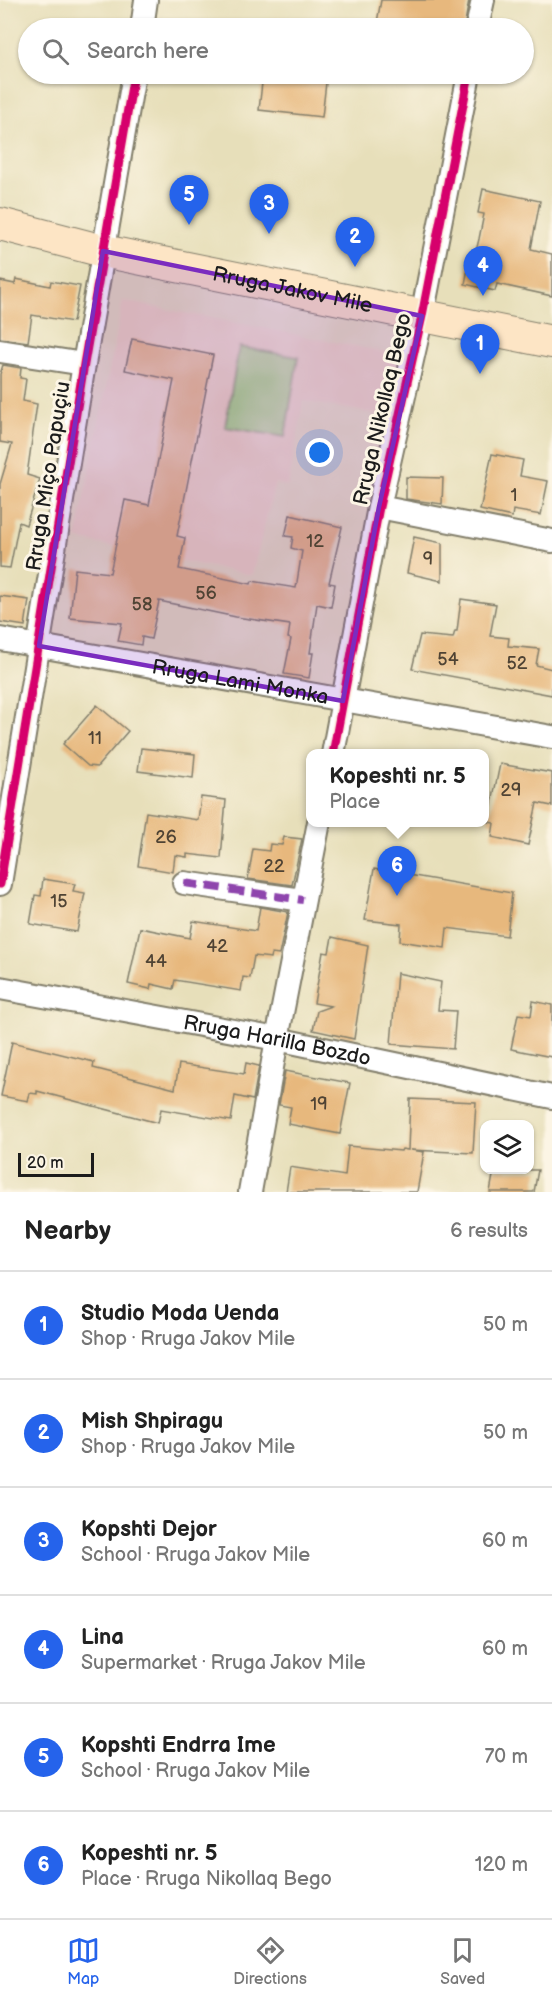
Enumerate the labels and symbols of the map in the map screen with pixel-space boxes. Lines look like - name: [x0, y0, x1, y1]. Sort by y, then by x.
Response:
- pin: 5: [170, 176, 208, 225]
- pin: 3: [250, 184, 288, 234]
- pin: 2: [336, 218, 374, 267]
- pin: 4: [464, 246, 502, 296]
- street label: Rruga Jakov Mile: [210, 262, 375, 318]
- street label: Rruga Nikollaq Bego: [348, 311, 417, 508]
- pin: 1: [460, 324, 500, 374]
- street label: Rruga Miço Papuçiu: [21, 380, 76, 573]
- your location: [305, 438, 334, 467]
- house number: 1: [511, 485, 517, 506]
- house number: 12: [306, 531, 324, 552]
- house number: 9: [423, 549, 433, 570]
- house number: 56: [195, 583, 217, 604]
- house number: 58: [132, 594, 152, 615]
- house number: 54: [437, 649, 459, 670]
- house number: 52: [507, 653, 528, 674]
- street label: Rruga Lami Monka: [150, 654, 330, 710]
- house number: 11: [88, 728, 102, 749]
- house number: 29: [500, 780, 522, 801]
- house number: 26: [155, 827, 177, 848]
- pin: 6: [378, 846, 416, 896]
- house number: 22: [263, 856, 285, 877]
- house number: 15: [50, 891, 68, 912]
- house number: 42: [206, 936, 228, 957]
- house number: 44: [145, 951, 167, 972]
- street label: Rruga Harilla Bozdo: [181, 1010, 373, 1071]
- house number: 19: [310, 1094, 328, 1115]
- scale bar: [18, 1150, 94, 1178]

